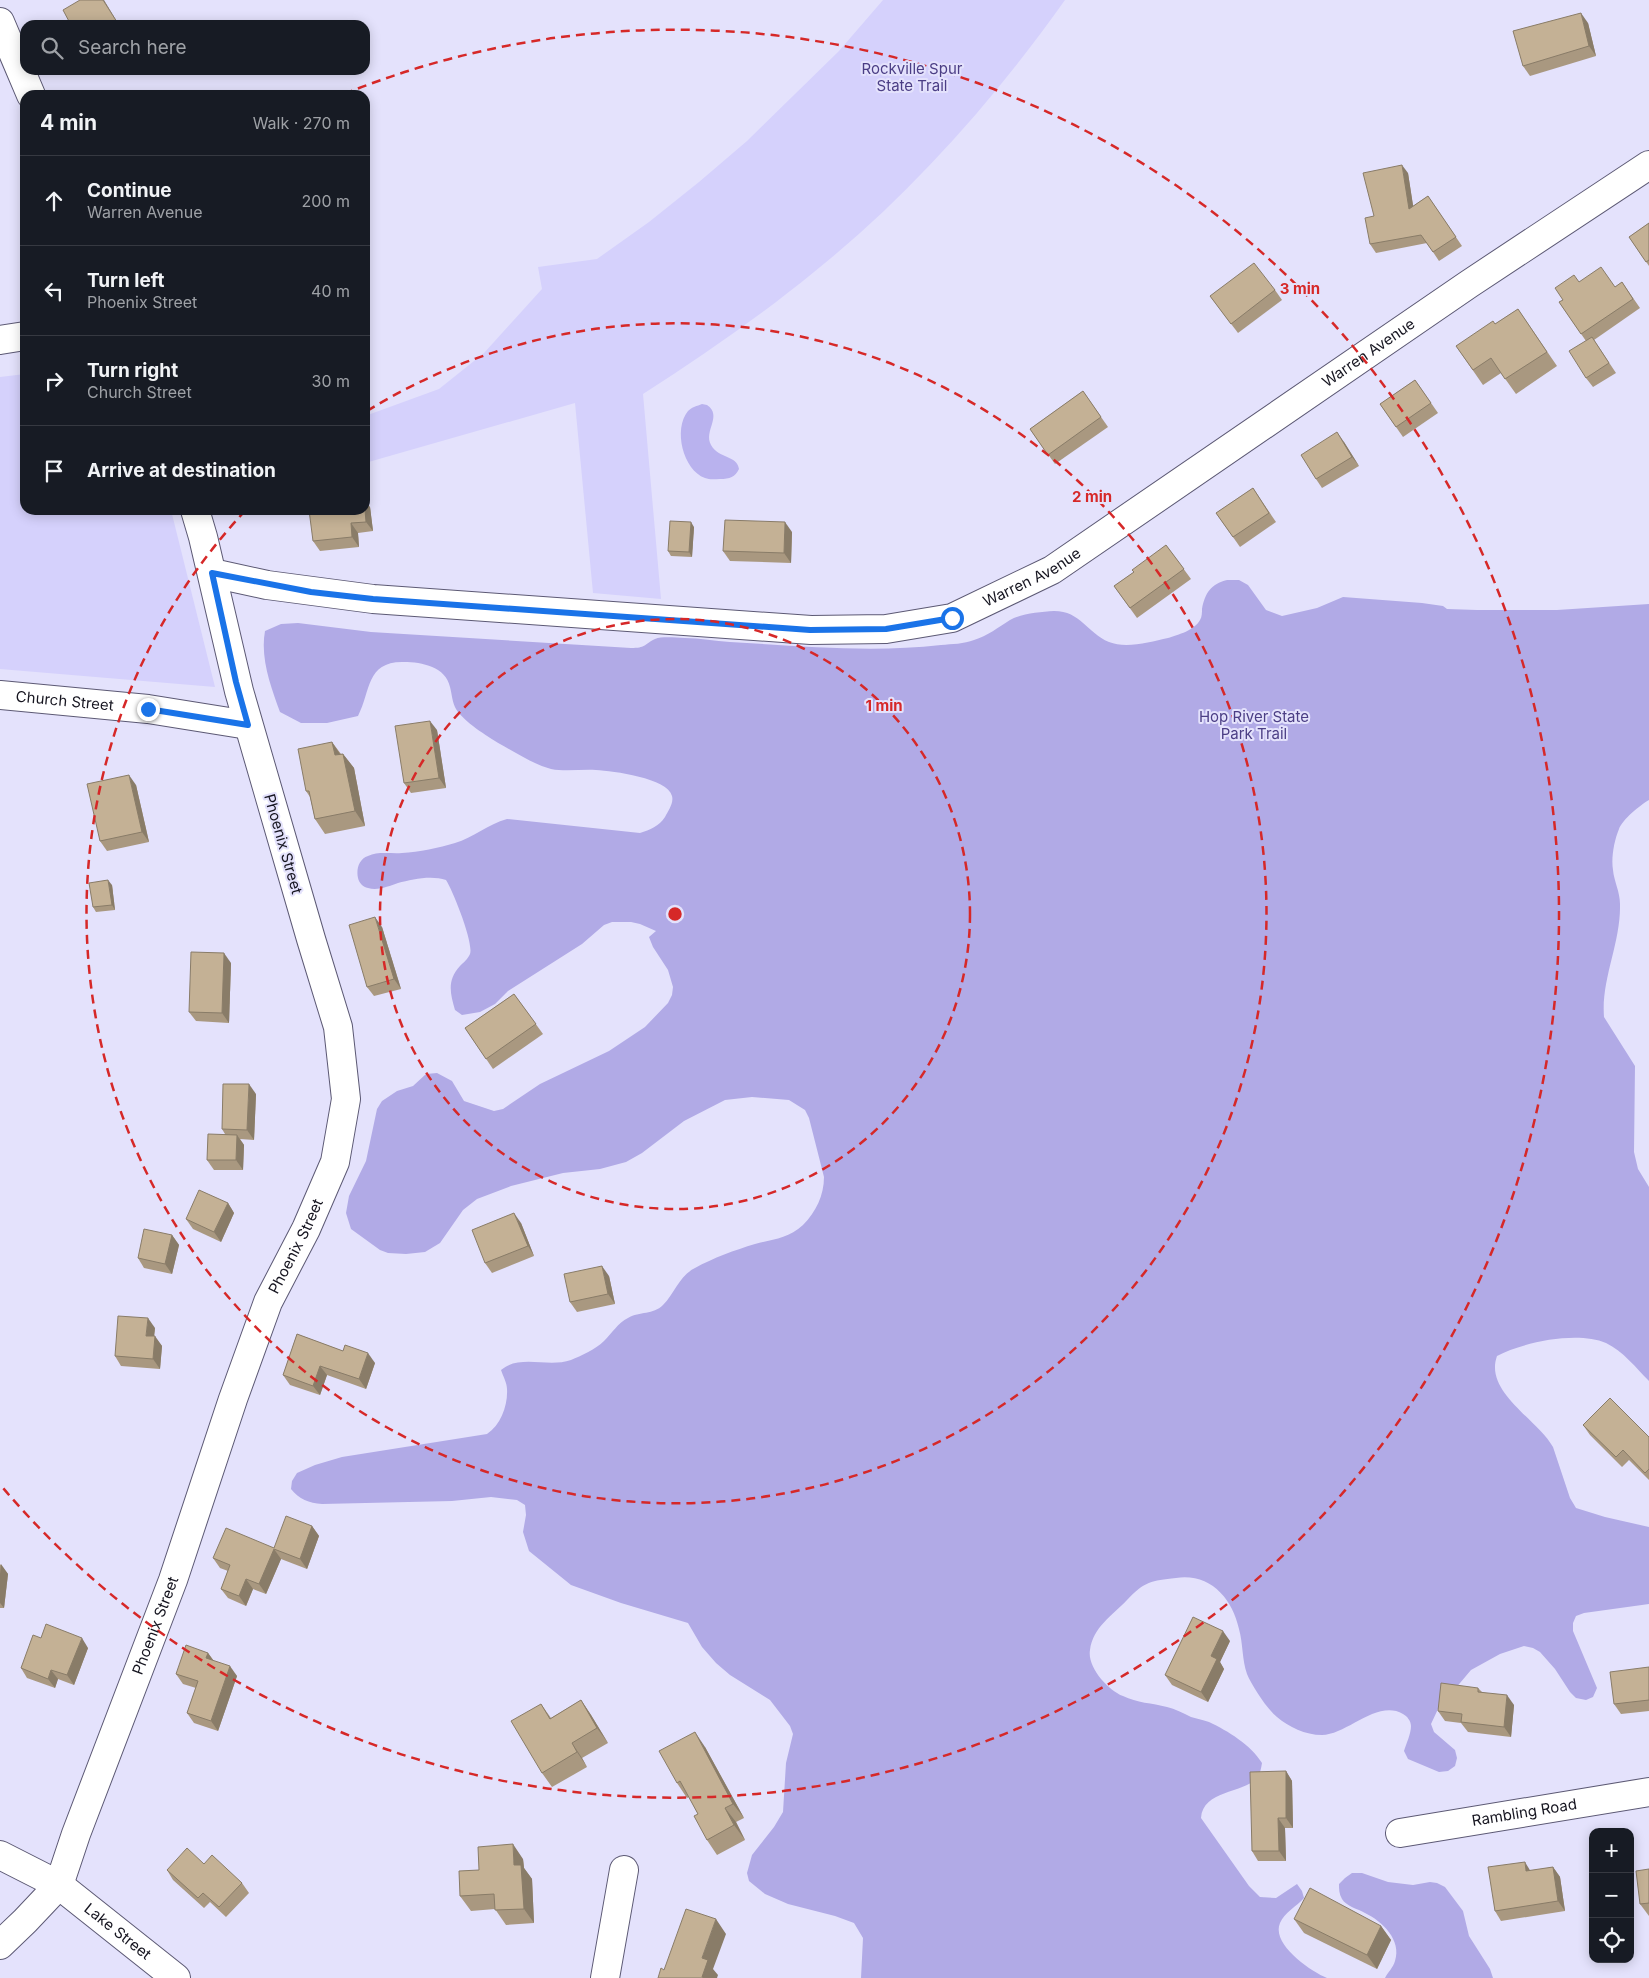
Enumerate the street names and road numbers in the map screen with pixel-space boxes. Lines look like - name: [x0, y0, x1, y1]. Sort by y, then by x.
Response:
- street label: Warren Avenue: [1318, 314, 1418, 391]
- street label: Warren Avenue: [980, 543, 1084, 611]
- street label: Church Street: [15, 687, 115, 715]
- street label: Phoenix Street: [260, 792, 307, 896]
- street label: Phoenix Street: [264, 1196, 327, 1297]
- street label: Phoenix Street: [128, 1574, 182, 1677]
- street label: Rambling Road: [1470, 1794, 1578, 1830]
- street label: Lake Street: [81, 1899, 155, 1964]

